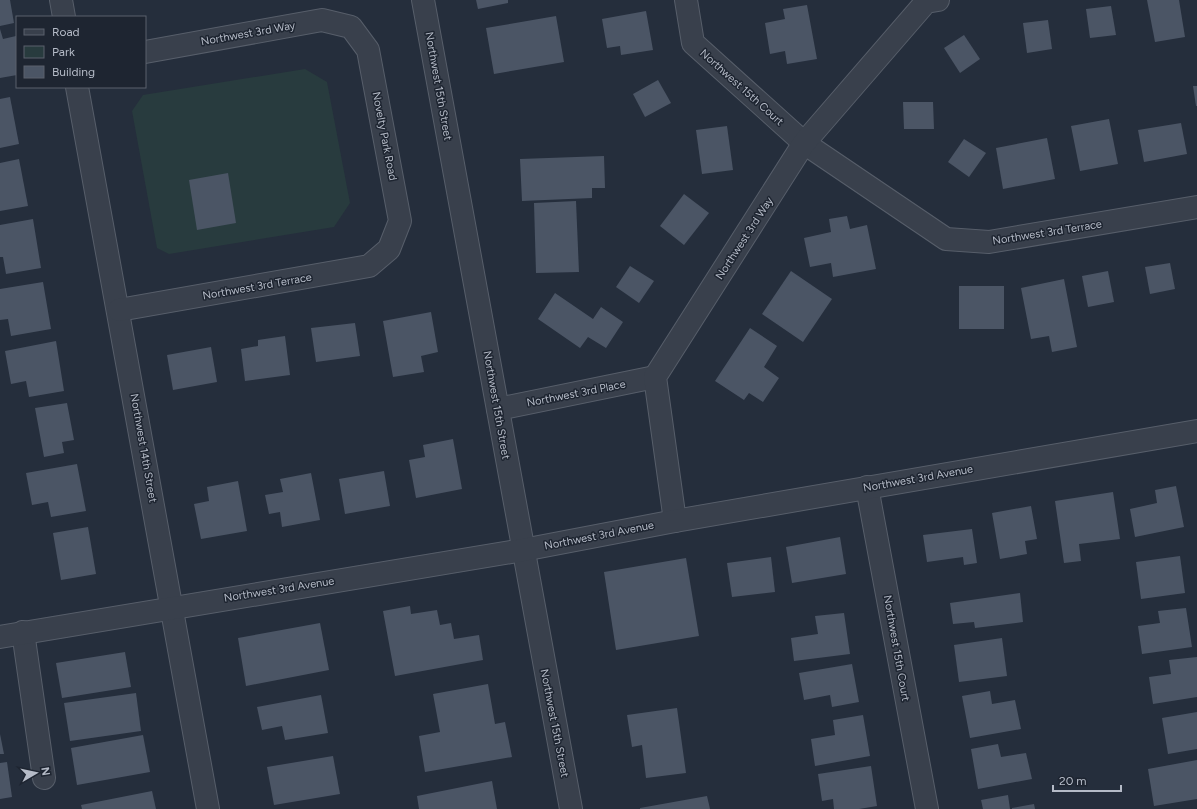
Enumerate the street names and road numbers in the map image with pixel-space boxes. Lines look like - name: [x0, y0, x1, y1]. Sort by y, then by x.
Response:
- street label: Northwest 3rd Way: [200, 19, 297, 48]
- street label: Northwest 15th Street: [423, 31, 454, 141]
- street label: Northwest 15th Court: [697, 47, 786, 128]
- street label: Novelty Park Road: [370, 90, 400, 182]
- street label: Northwest 3rd Way: [713, 194, 776, 282]
- street label: Northwest 3rd Terrace: [991, 217, 1103, 248]
- street label: Northwest 3rd Terrace: [201, 270, 313, 302]
- street label: Northwest 15th Street: [481, 350, 512, 460]
- street label: Northwest 3rd Place: [525, 378, 627, 409]
- street label: Northwest 14th Street: [128, 393, 160, 504]
- street label: Northwest 3rd Avenue: [862, 462, 974, 495]
- street label: Northwest 3rd Avenue: [543, 518, 655, 553]
- street label: Northwest 3rd Avenue: [223, 574, 335, 605]
- street label: Northwest 15th Court: [881, 594, 912, 702]
- street label: Northwest 15th Street: [538, 668, 571, 778]

